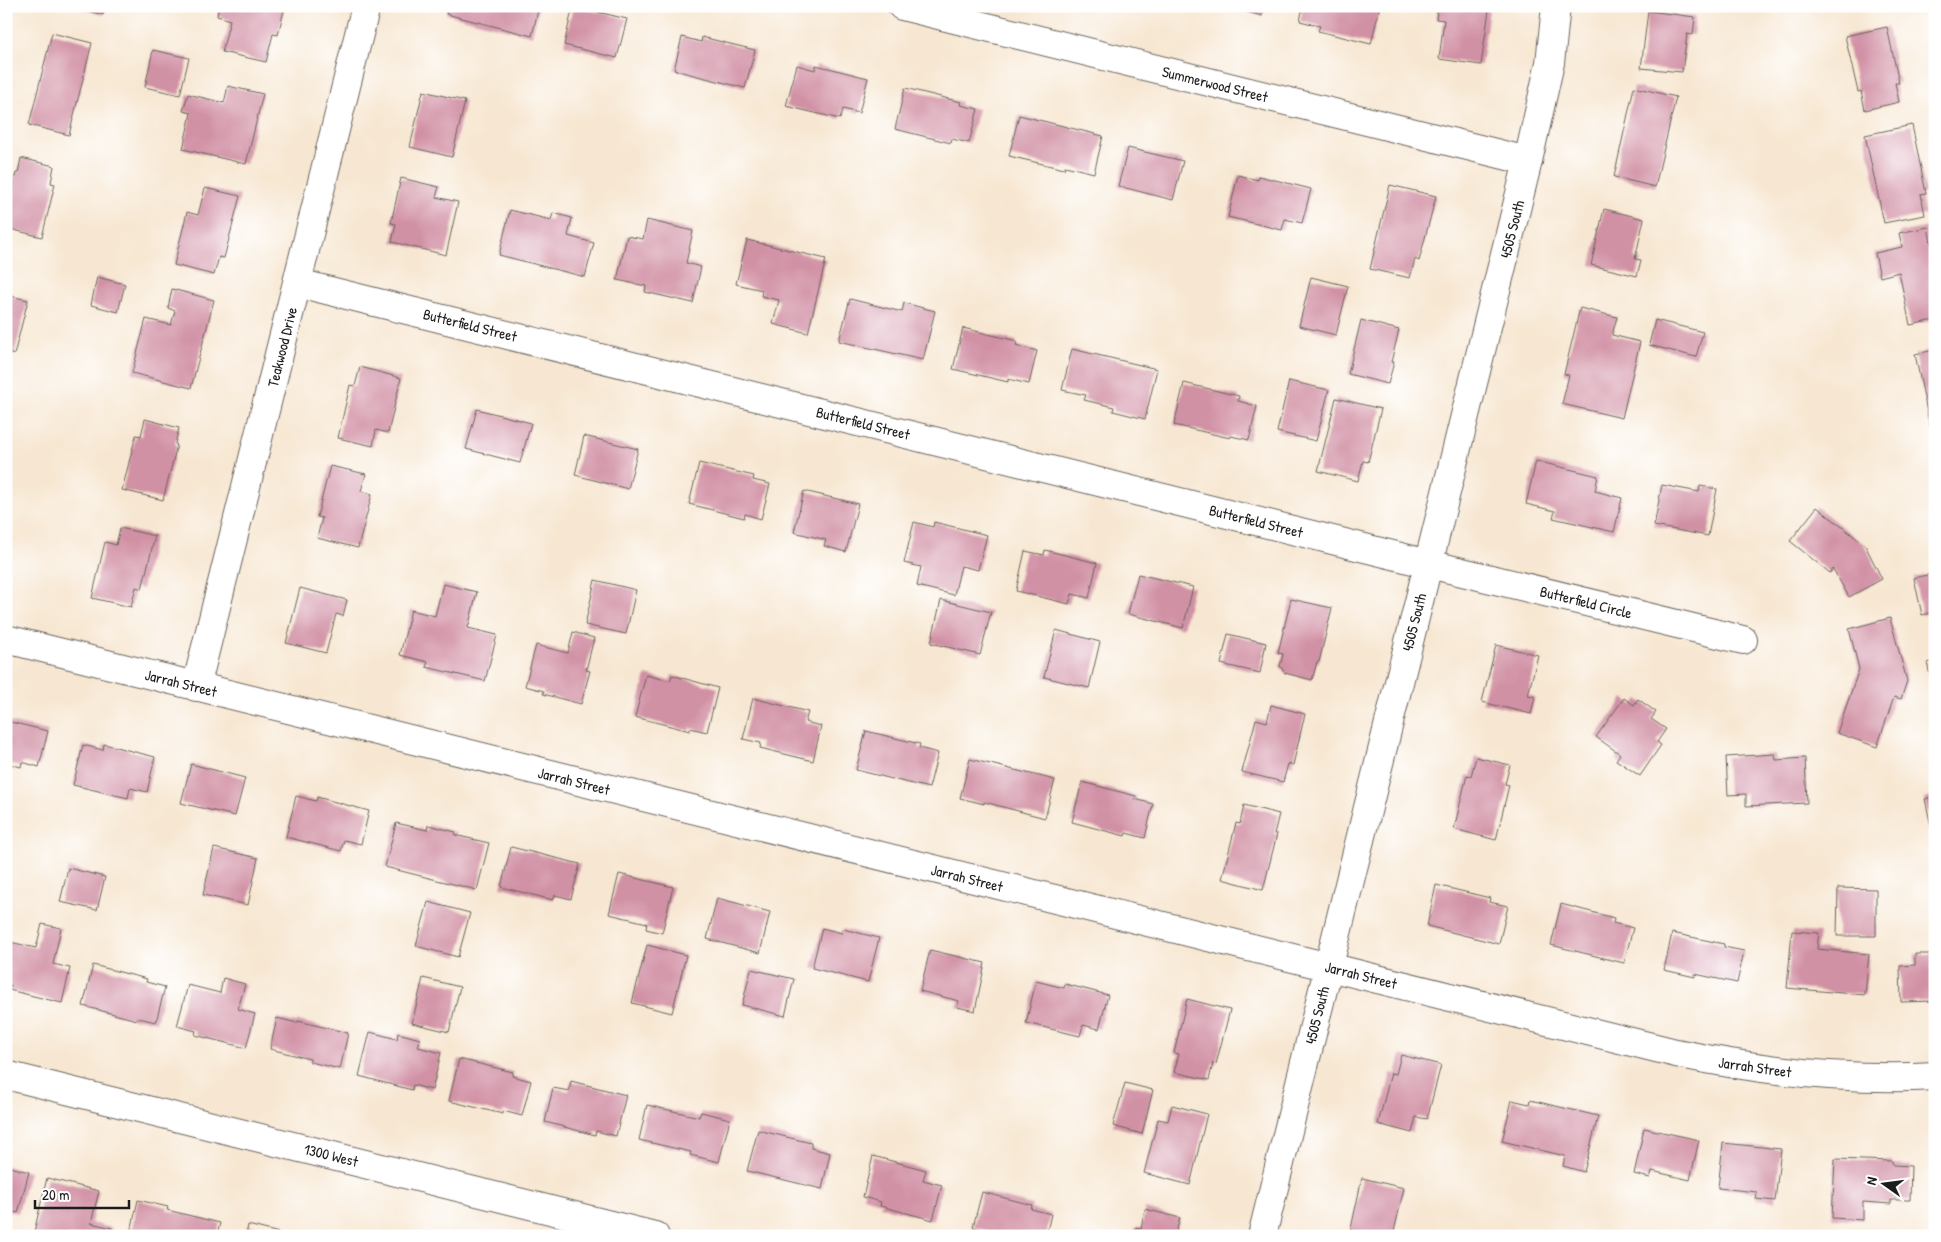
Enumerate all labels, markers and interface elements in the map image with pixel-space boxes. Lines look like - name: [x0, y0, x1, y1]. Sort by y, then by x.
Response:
- street label: Summerwood Street: [1160, 61, 1271, 107]
- street label: 4505 South: [1495, 198, 1529, 260]
- street label: Butterfield Street: [421, 303, 520, 347]
- street label: Teakwood Drive: [262, 305, 302, 389]
- street label: Butterfield Street: [814, 401, 913, 445]
- street label: Butterfield Street: [1207, 499, 1306, 543]
- street label: Butterfield Circle: [1538, 580, 1634, 624]
- street label: 4505 South: [1397, 591, 1431, 653]
- street label: Jarrah Street: [143, 664, 220, 702]
- street label: Jarrah Street: [536, 762, 613, 800]
- street label: Jarrah Street: [929, 859, 1006, 897]
- street label: Jarrah Street: [1323, 956, 1400, 994]
- street label: 4505 South: [1300, 984, 1334, 1046]
- street label: Jarrah Street: [1717, 1051, 1794, 1083]
- street label: 1300 West: [302, 1138, 361, 1172]
- north arrow: [1858, 1160, 1908, 1210]
- text: N: [1861, 1174, 1881, 1187]
- scale bar: [35, 1177, 129, 1209]
- text: 20 m: [42, 1184, 69, 1205]

